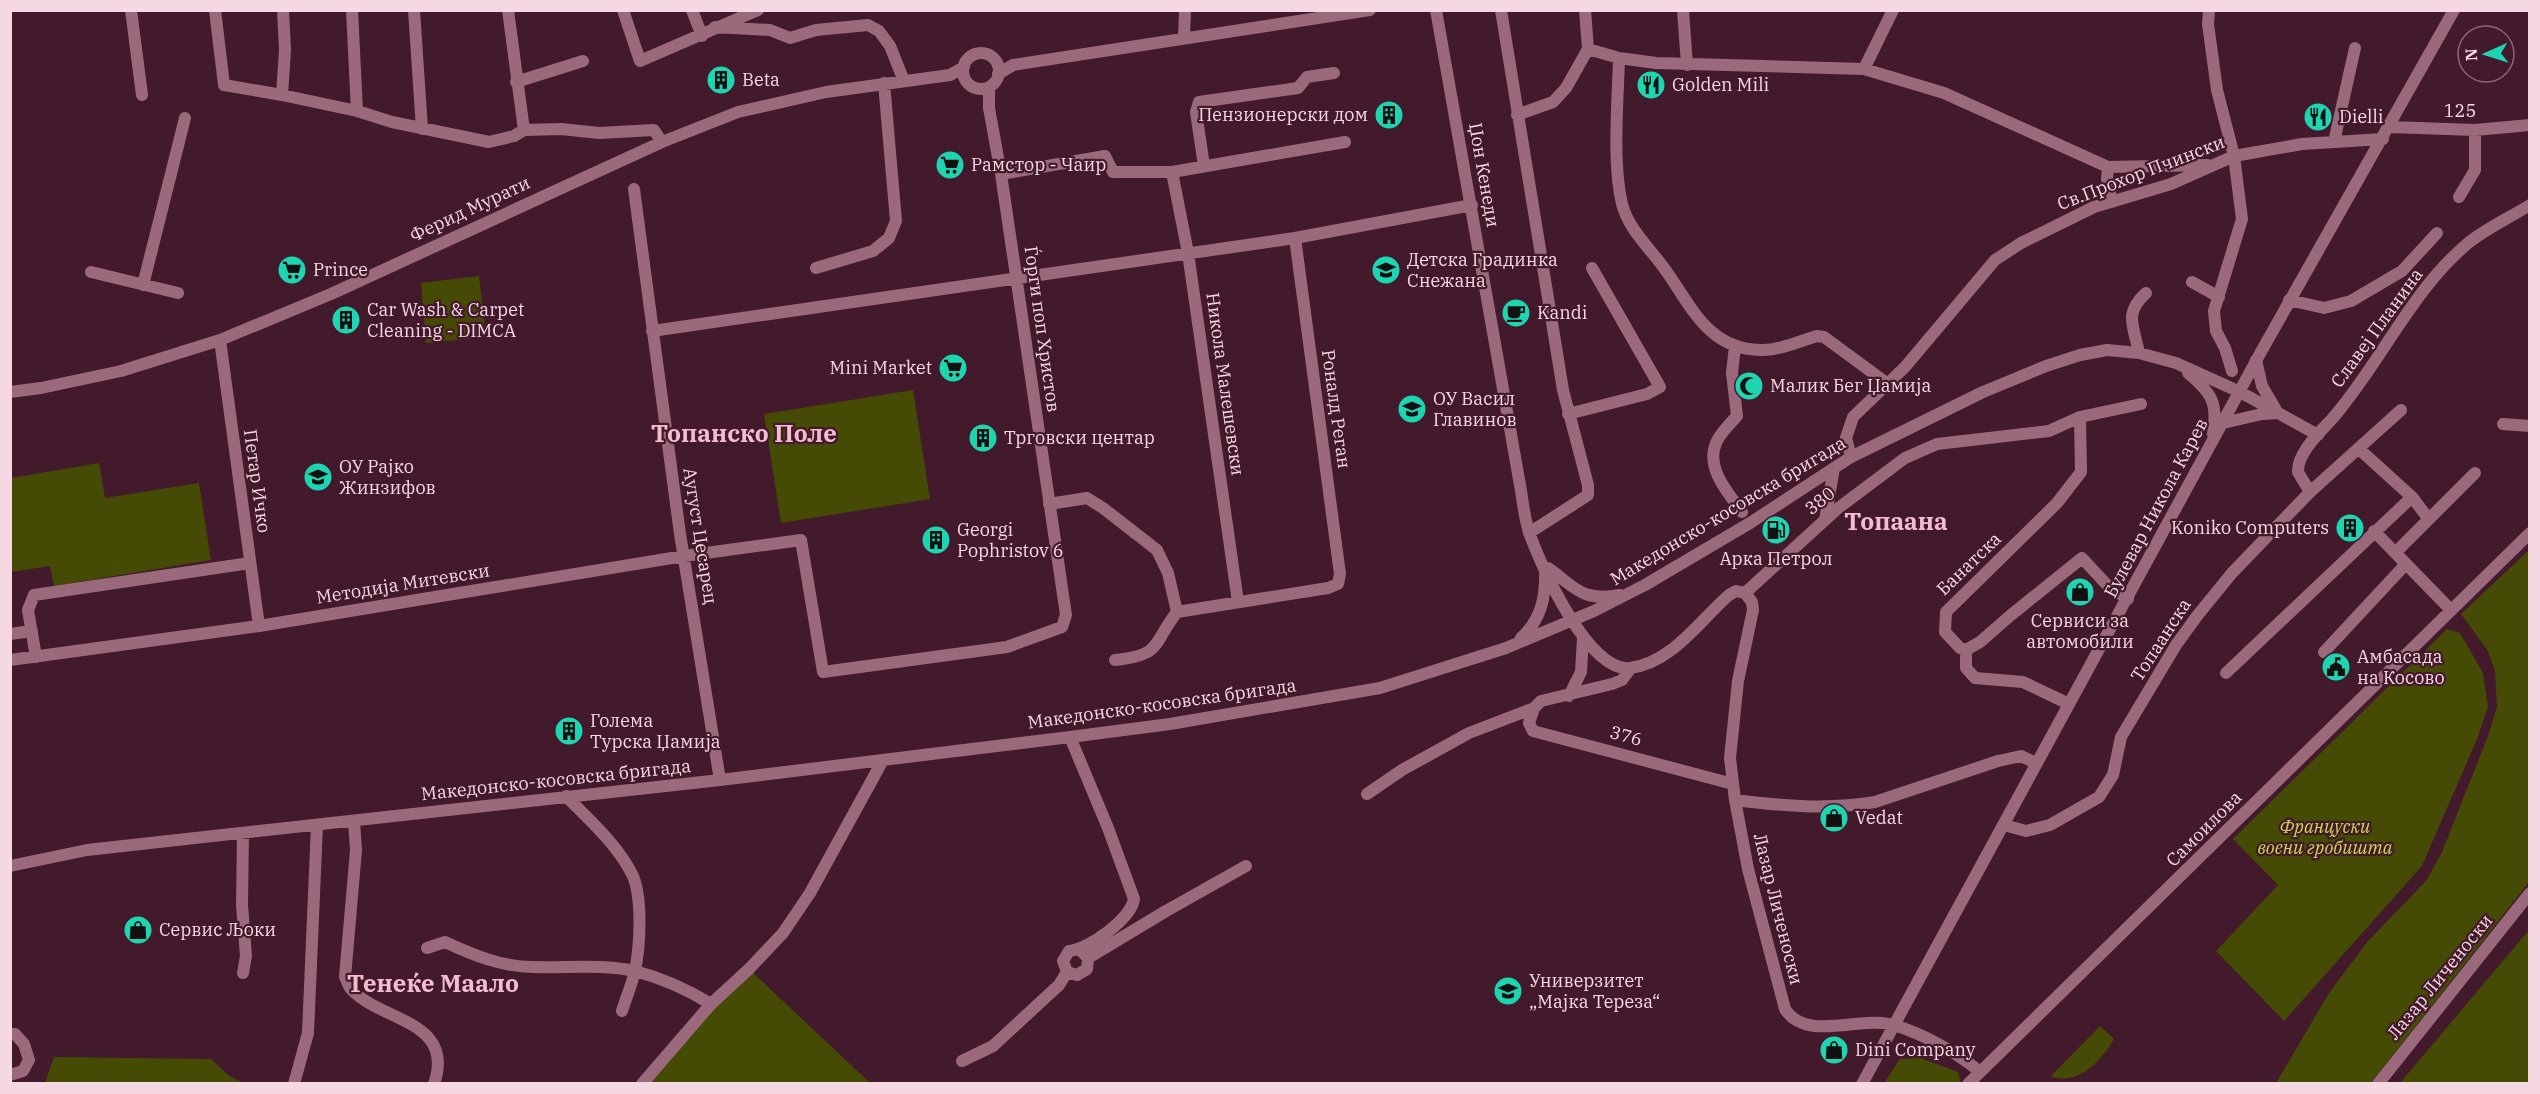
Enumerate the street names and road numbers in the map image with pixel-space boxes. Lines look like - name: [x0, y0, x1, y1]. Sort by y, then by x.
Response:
- street label: 125: [2444, 99, 2476, 122]
- street label: Џон Кенеди: [1464, 121, 1505, 229]
- street label: Св.Прохор Пчински: [2054, 130, 2228, 215]
- street label: Ферид Мурати: [406, 171, 534, 246]
- street label: Ѓорги поп Христов: [1019, 245, 1066, 413]
- street label: Славеј Планина: [2326, 263, 2428, 392]
- street label: Никола Малешевски: [1201, 291, 1250, 477]
- street label: Роналд Реган: [1317, 348, 1356, 470]
- street label: Булевар Никола Карев: [2099, 414, 2213, 601]
- street label: Петар Ичко: [239, 428, 276, 534]
- street label: Македонско-косовска бригада: [1606, 431, 1850, 590]
- street label: Аугуст Цесарец: [678, 466, 723, 606]
- street label: 380: [1800, 481, 1840, 520]
- street label: Банатска: [1931, 527, 2006, 600]
- street label: Методија Митевски: [314, 558, 491, 609]
- street label: Топаанска: [2125, 594, 2196, 685]
- street label: Македонско-косовска бригада: [1026, 673, 1298, 734]
- street label: 376: [1608, 720, 1645, 751]
- street label: Македонско-косовска бригада: [420, 754, 692, 805]
- street label: Самоилова: [2161, 786, 2246, 871]
- street label: Лазар Личеноски: [1749, 831, 1808, 987]
- street label: Лазар Личеноски: [2382, 909, 2497, 1044]

